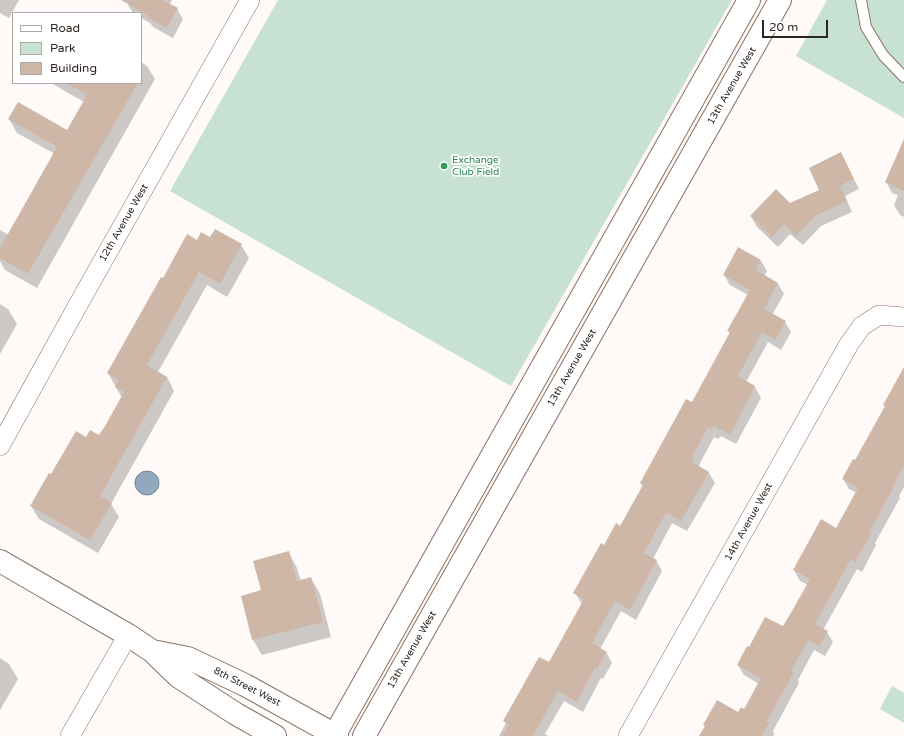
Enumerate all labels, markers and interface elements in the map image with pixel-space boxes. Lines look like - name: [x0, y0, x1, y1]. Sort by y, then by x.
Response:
- legend: [12, 12, 142, 84]
- scale bar: [764, 12, 830, 38]
- text: 20 m: [769, 20, 798, 34]
- text: Road: [50, 21, 80, 35]
- text: Park: [50, 41, 76, 55]
- street label: 13th Avenue West: [705, 45, 759, 127]
- text: Building: [50, 61, 97, 75]
- place label: Exchange Club Field: [452, 154, 499, 178]
- marker: Exchange Club Field: [439, 161, 449, 171]
- street label: 12th Avenue West: [97, 182, 151, 264]
- street label: 13th Avenue West: [545, 327, 599, 409]
- street label: 14th Avenue West: [723, 481, 775, 563]
- street label: 13th Avenue West: [385, 609, 439, 691]
- street label: 8th Street West: [211, 665, 283, 709]

